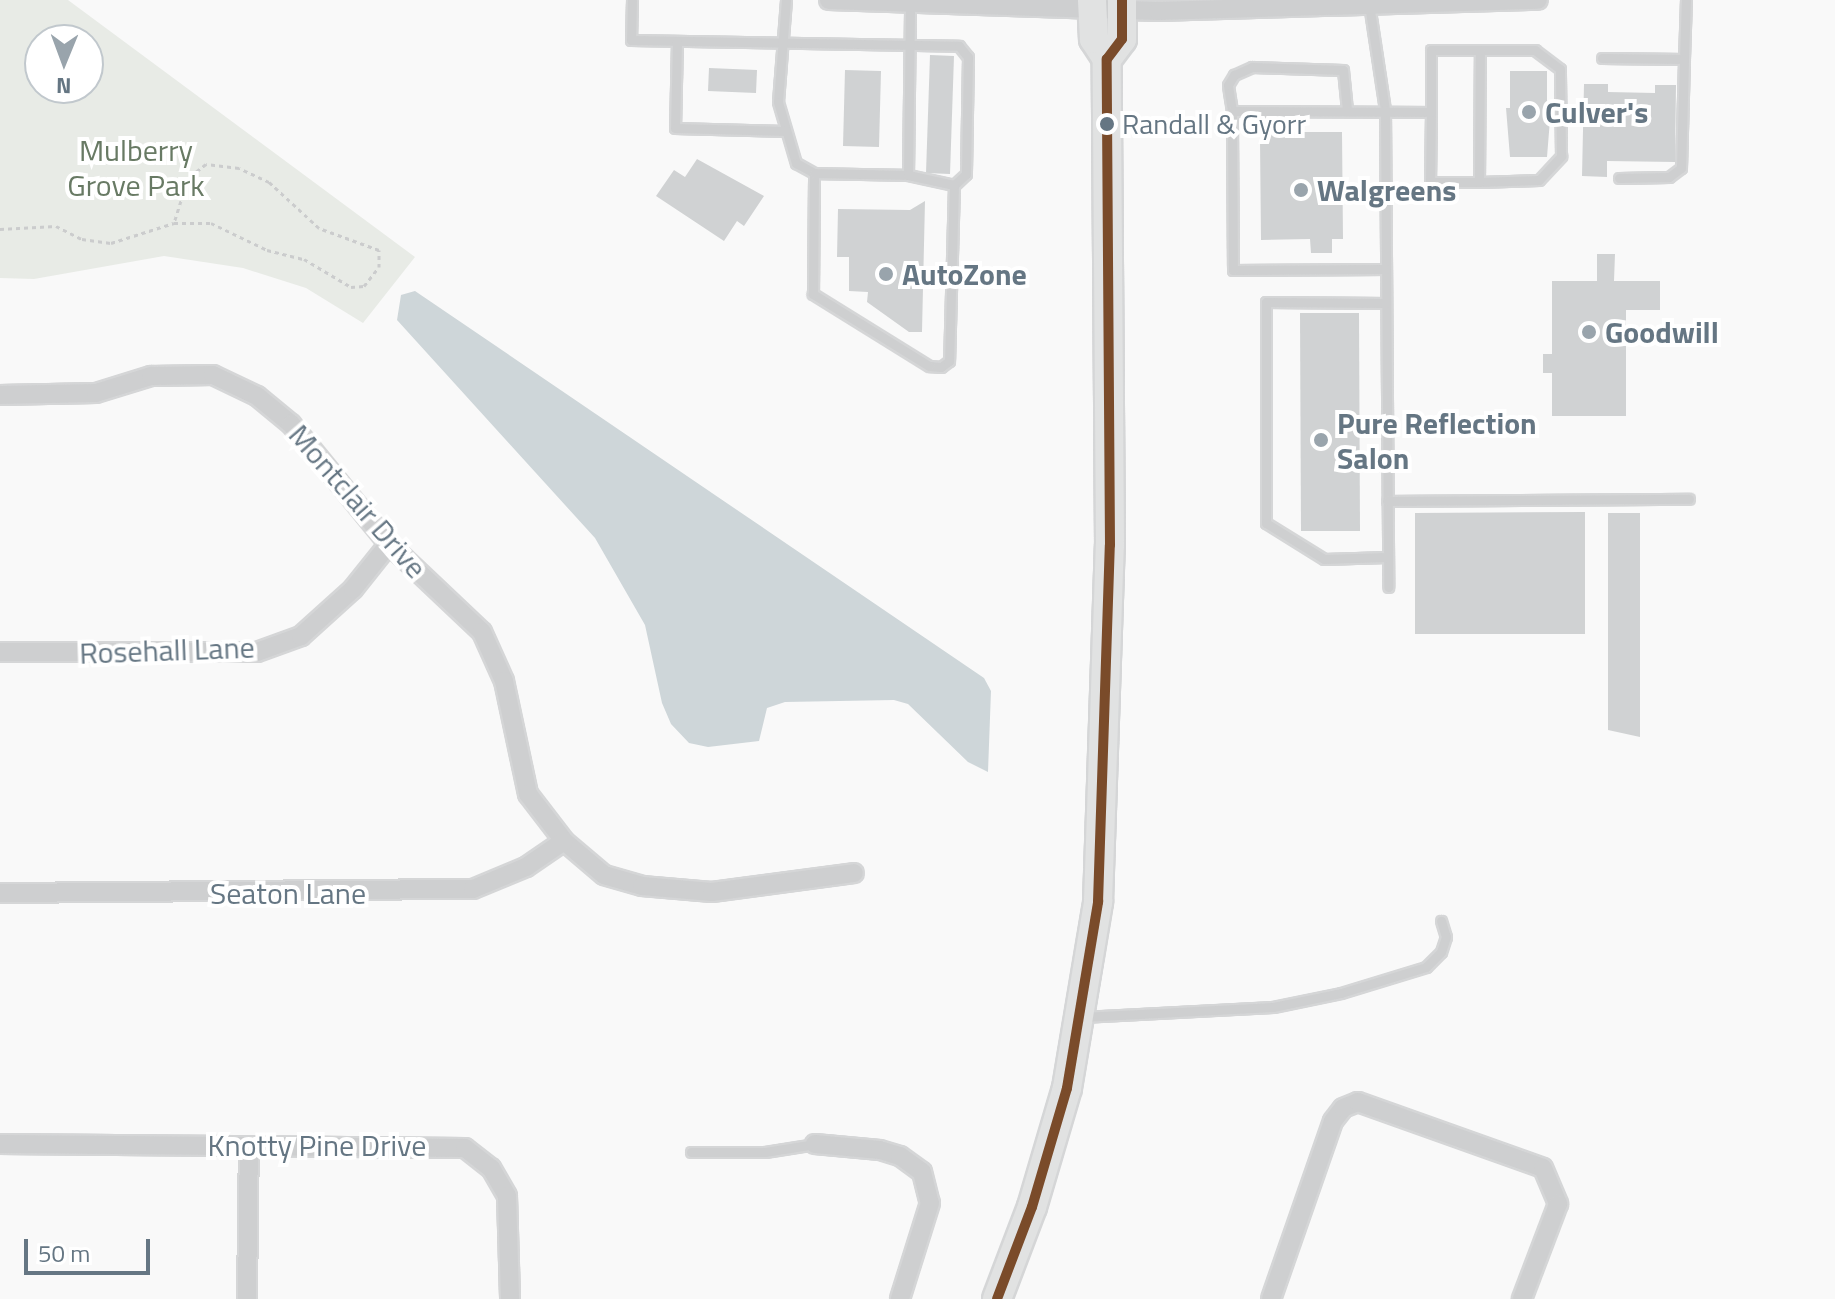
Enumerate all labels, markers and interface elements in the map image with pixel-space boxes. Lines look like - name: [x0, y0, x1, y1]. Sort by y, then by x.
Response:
- north arrow: [24, 24, 104, 104]
- text: N: [56, 69, 72, 103]
- place label: Culver's: [1545, 94, 1648, 130]
- marker: Culver's: [1520, 103, 1538, 121]
- place label: Randall & Gyorr: [1122, 107, 1306, 141]
- marker: Randall & Gyorr: [1099, 116, 1115, 132]
- park label: Mulberry Grove Park: [67, 132, 205, 202]
- place label: Walgreens: [1317, 172, 1456, 208]
- marker: Walgreens: [1292, 181, 1310, 199]
- place label: AutoZone: [902, 256, 1027, 292]
- marker: AutoZone: [877, 265, 895, 283]
- place label: Goodwill: [1605, 314, 1719, 350]
- marker: Goodwill: [1580, 323, 1598, 341]
- place label: Pure Reflection Salon: [1337, 405, 1537, 476]
- street label: Montclair Drive: [282, 417, 434, 585]
- marker: Pure Reflection Salon: [1312, 431, 1330, 449]
- street label: Rosehall Lane: [79, 629, 255, 671]
- street label: Seaton Lane: [210, 875, 366, 911]
- street label: Knotty Pine Drive: [208, 1127, 426, 1163]
- scale bar: [28, 1223, 154, 1273]
- text: 50 m: [38, 1235, 90, 1271]

